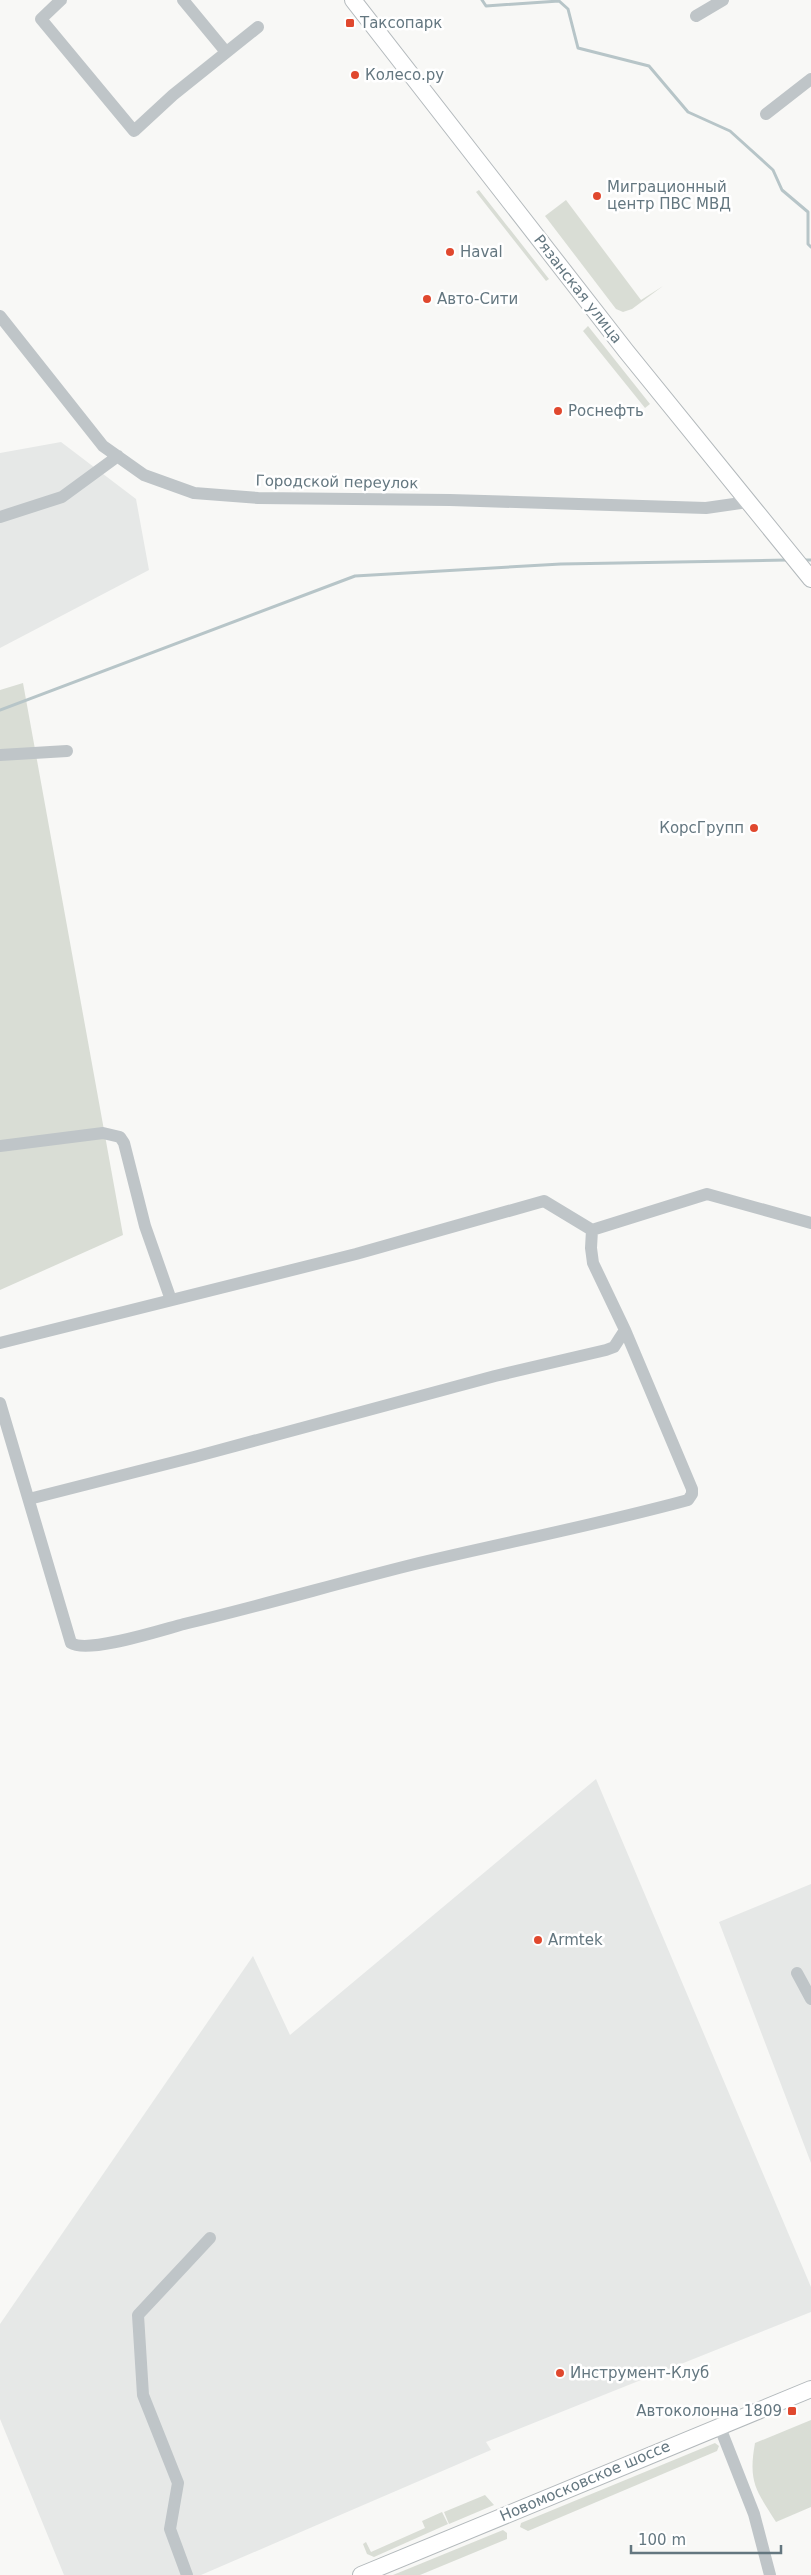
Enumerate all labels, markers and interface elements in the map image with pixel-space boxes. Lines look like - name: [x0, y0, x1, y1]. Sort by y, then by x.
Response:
- place label: Таксопарк: [359, 14, 442, 32]
- marker: Таксопарк: [344, 17, 356, 29]
- place label: Колесо.ру: [365, 66, 444, 84]
- marker: Колесо.ру: [349, 69, 361, 81]
- place label: Миграционный центр ПВС МВД: [607, 178, 731, 213]
- marker: Миграционный центр ПВС МВД: [591, 190, 603, 202]
- street label: Рязанская улица: [530, 231, 626, 347]
- place label: Haval: [460, 243, 503, 261]
- marker: Haval: [444, 246, 456, 258]
- place label: Авто-Сити: [437, 290, 518, 308]
- marker: Авто-Сити: [421, 293, 433, 305]
- place label: Роснефть: [568, 402, 644, 420]
- marker: Роснефть: [552, 405, 564, 417]
- street label: Городской переулок: [255, 472, 419, 492]
- place label: КорсГрупп: [659, 819, 744, 837]
- marker: КорсГрупп: [748, 822, 760, 834]
- place label: Armtek: [548, 1931, 603, 1949]
- marker: Armtek: [532, 1934, 544, 1946]
- place label: Инструмент-Клуб: [570, 2364, 709, 2382]
- marker: Инструмент-Клуб: [554, 2367, 566, 2379]
- place label: Автоколонна 1809: [636, 2402, 782, 2420]
- marker: Автоколонна 1809: [786, 2405, 798, 2417]
- street label: Новомосковское шоссе: [497, 2437, 673, 2525]
- scale bar: [631, 2522, 781, 2554]
- text: 100 m: [638, 2531, 686, 2549]

